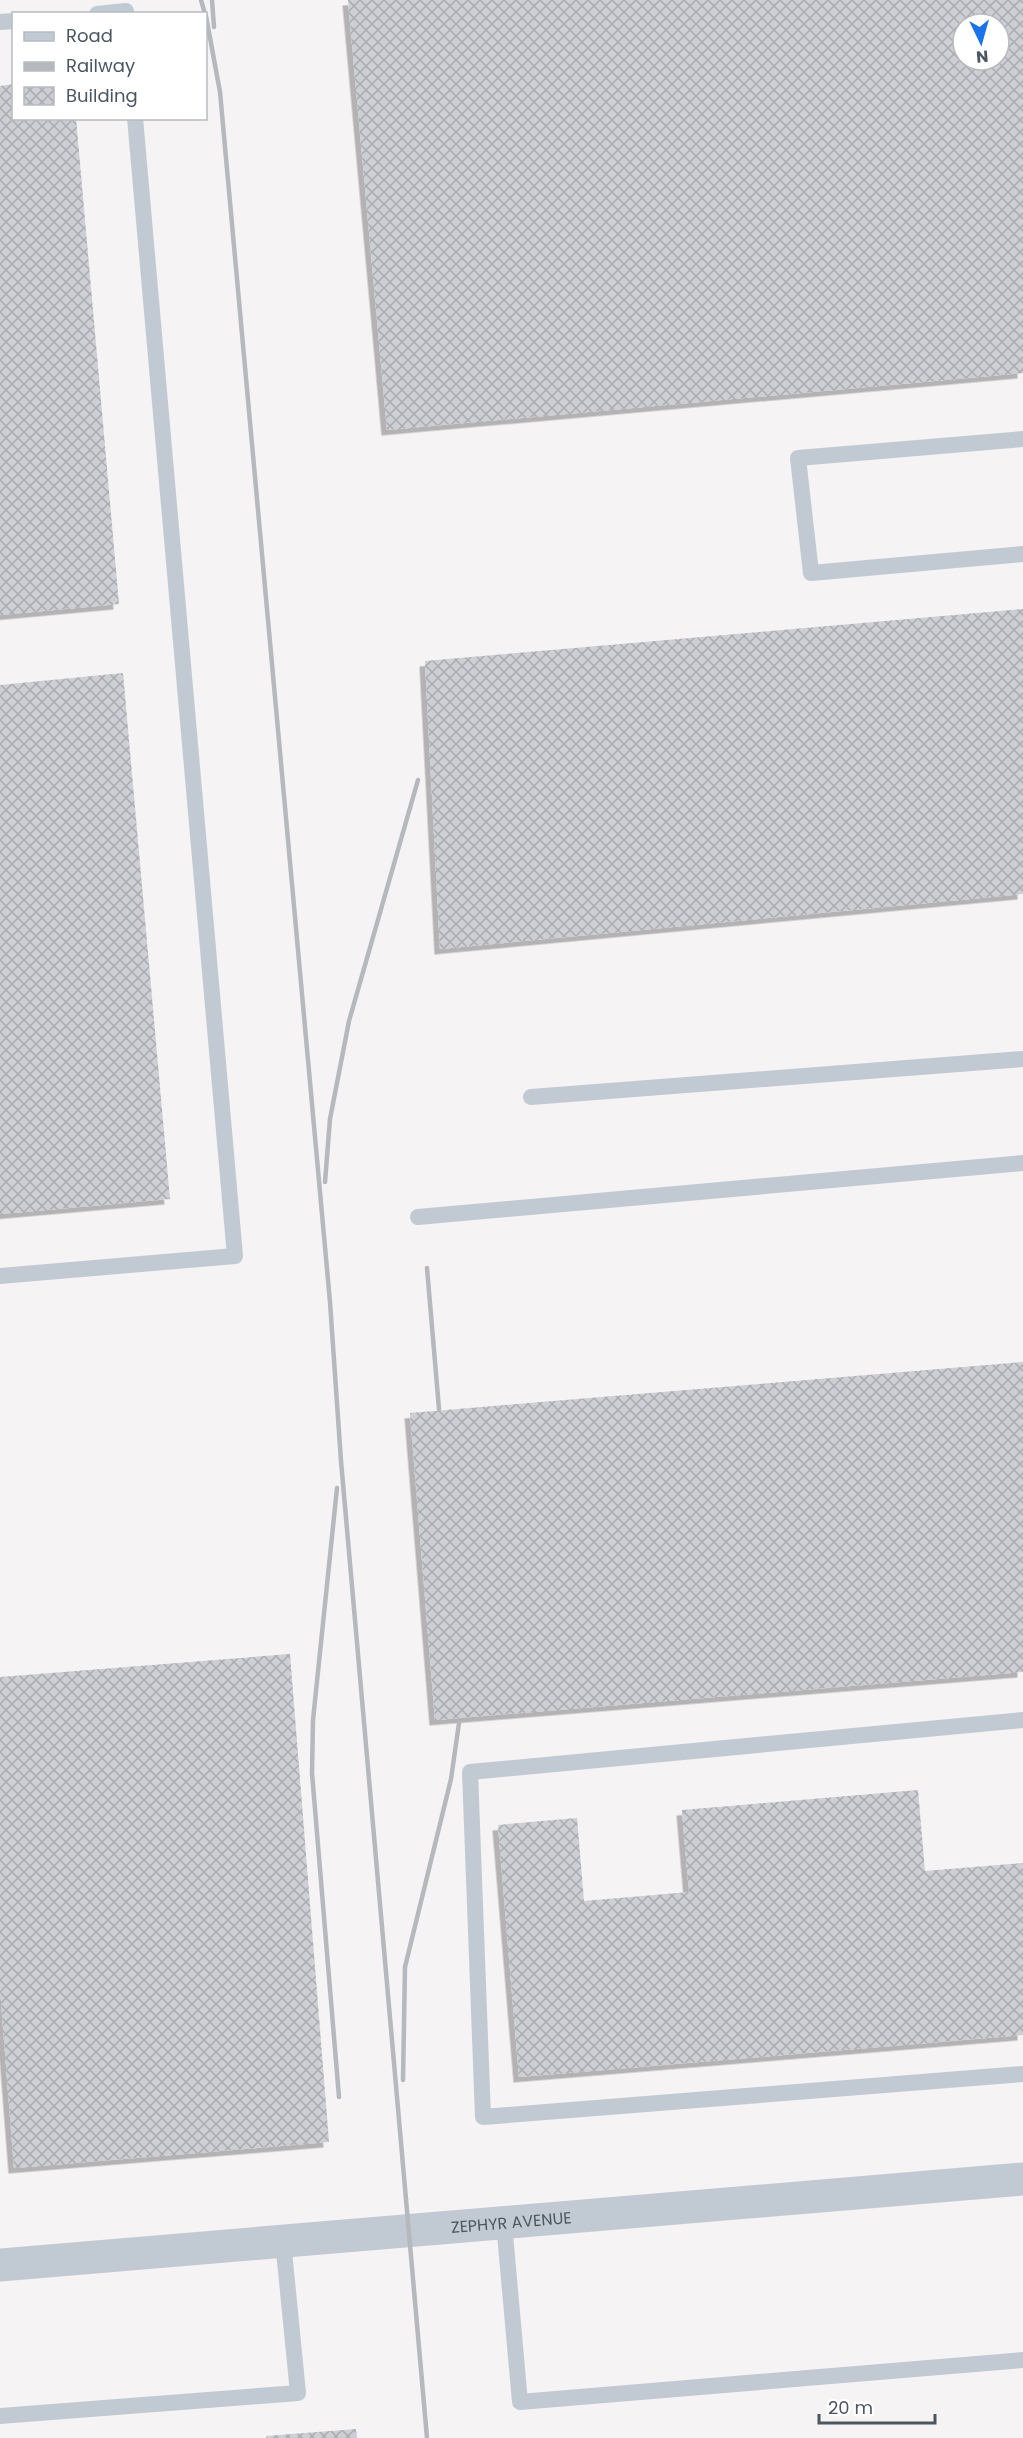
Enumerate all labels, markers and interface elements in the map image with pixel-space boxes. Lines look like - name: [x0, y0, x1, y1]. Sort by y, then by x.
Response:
- legend: [12, 12, 207, 120]
- north arrow: [951, 12, 1011, 72]
- text: Road: [66, 23, 113, 48]
- text: N: [975, 44, 989, 68]
- text: Railway: [66, 53, 135, 78]
- text: Building: [66, 83, 138, 108]
- street label: ZEPHYR AVENUE: [450, 2206, 572, 2239]
- scale bar: [819, 2387, 934, 2425]
- text: 20 m: [828, 2395, 873, 2420]

